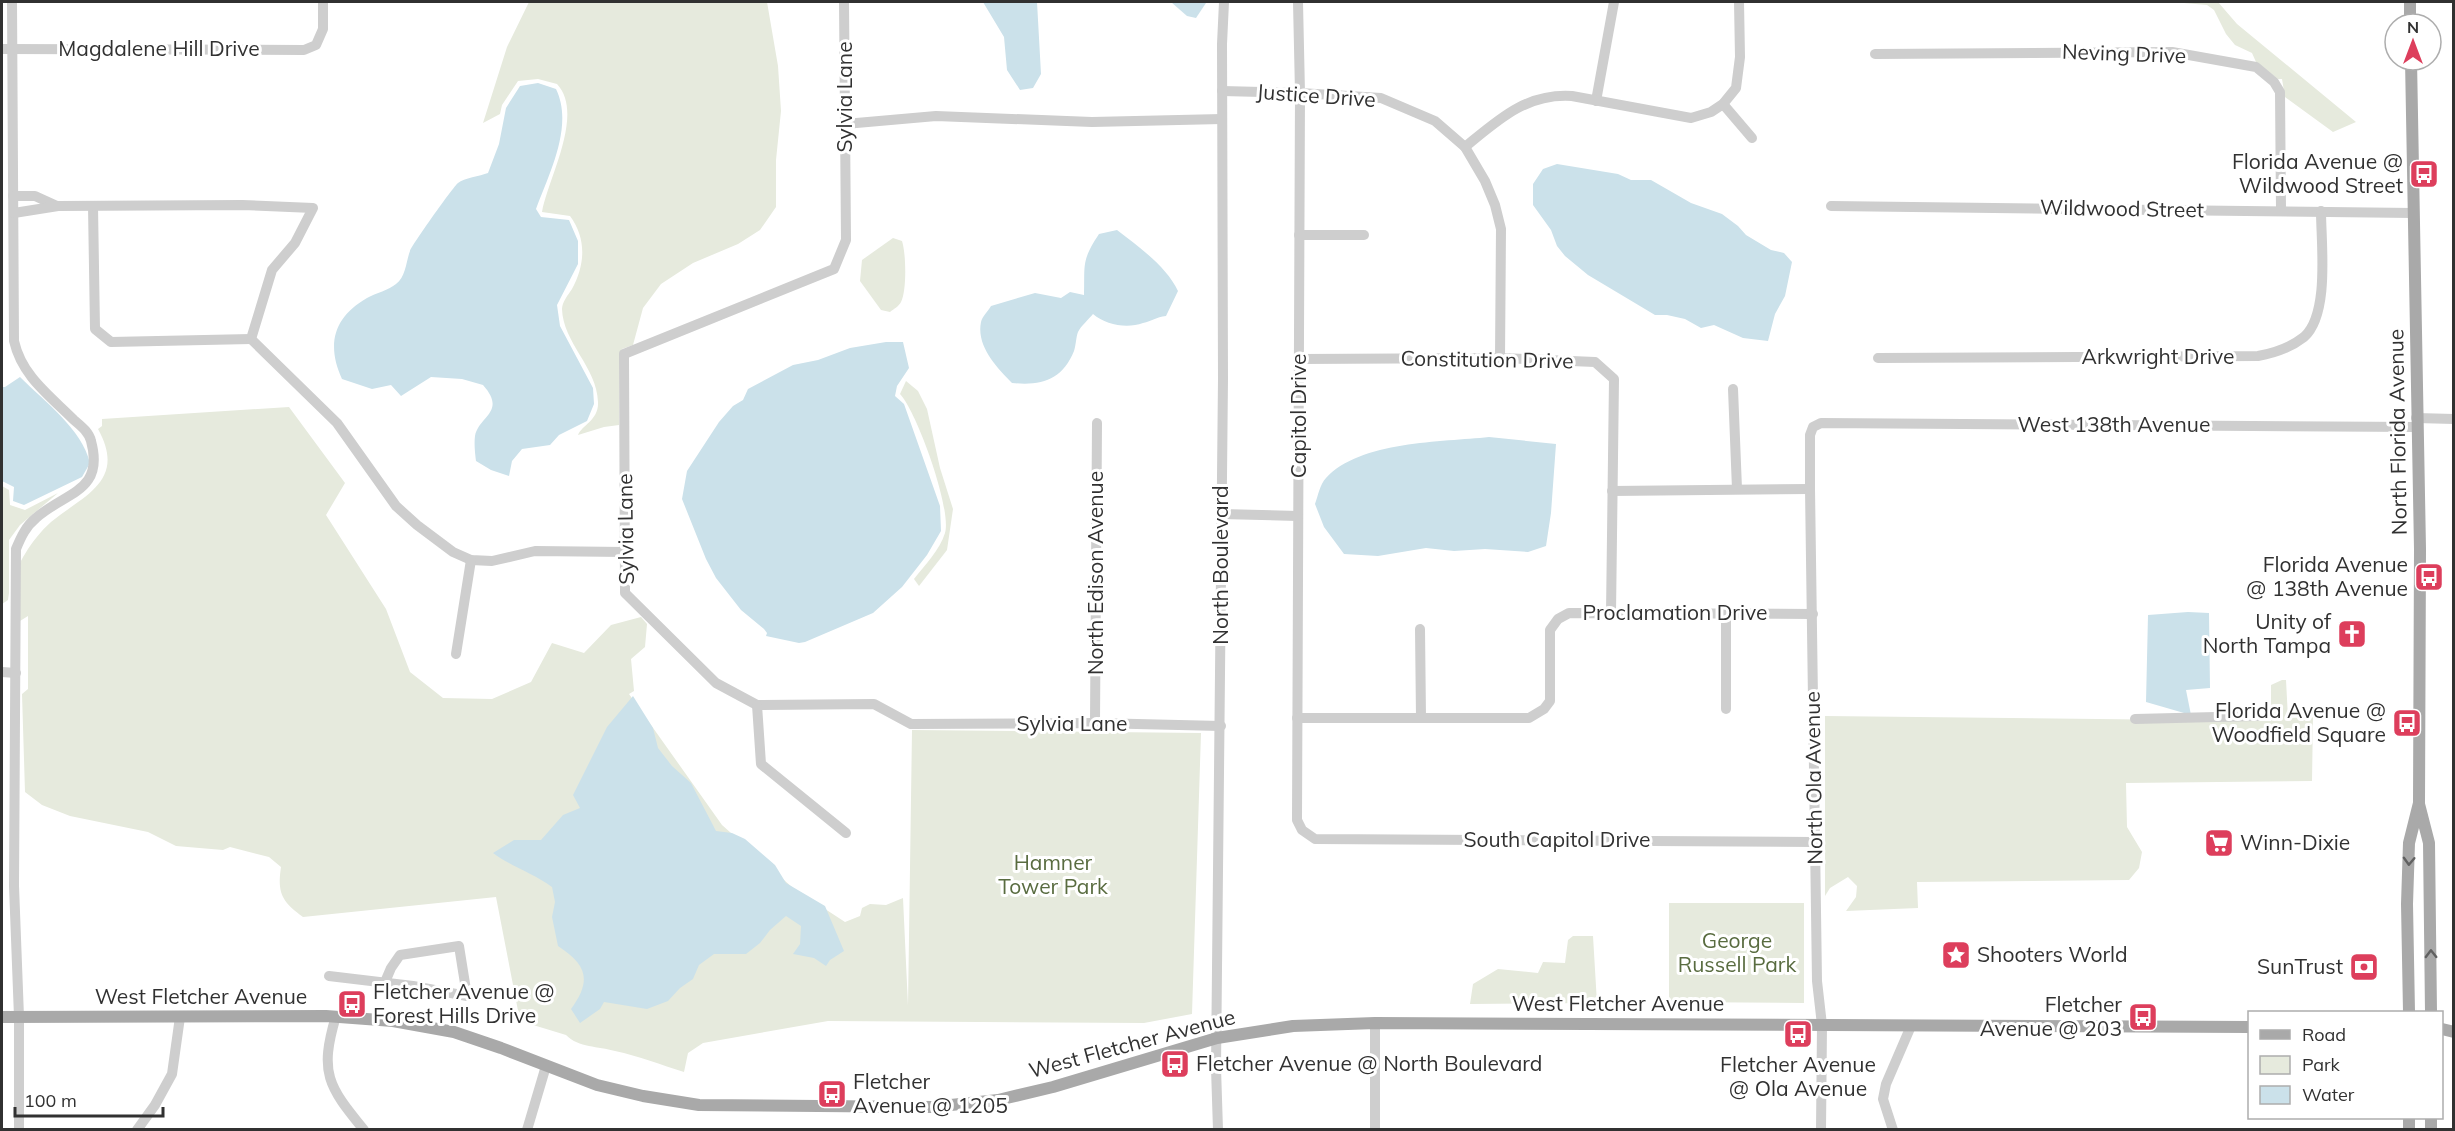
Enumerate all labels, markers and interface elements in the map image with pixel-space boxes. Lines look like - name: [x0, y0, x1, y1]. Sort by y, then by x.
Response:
- north arrow: [2383, 12, 2443, 72]
- text: N: [2407, 17, 2419, 37]
- street label: Magdalene Hill Drive: [58, 35, 260, 61]
- street label: Neving Drive: [2061, 38, 2187, 68]
- street label: Sylvia Lane: [831, 41, 857, 153]
- street label: Justice Drive: [1256, 78, 1377, 112]
- place label: Florida Avenue @ Wildwood Street: [2232, 148, 2403, 198]
- bus stop icon: Florida Avenue @ Wildwood Street: [2408, 158, 2440, 190]
- street label: Wildwood Street: [2040, 194, 2204, 222]
- street label: North Florida Avenue: [2382, 329, 2412, 535]
- street label: Arkwright Drive: [2082, 343, 2234, 369]
- street label: Constitution Drive: [1400, 344, 1574, 374]
- street label: Capitol Drive: [1285, 354, 1311, 478]
- street label: West 138th Avenue: [2018, 411, 2210, 437]
- street label: North Edison Avenue: [1082, 471, 1108, 675]
- street label: Sylvia Lane: [611, 473, 639, 585]
- street label: North Boulevard: [1207, 485, 1233, 645]
- place label: Florida Avenue @ 138th Avenue: [2246, 551, 2408, 601]
- bus stop icon: Florida Avenue @ 138th Avenue: [2413, 561, 2445, 593]
- street label: Proclamation Drive: [1583, 599, 1767, 625]
- place label: Unity of North Tampa: [2203, 608, 2332, 658]
- church icon: Unity of North Tampa: [2336, 618, 2368, 650]
- street label: North Ola Avenue: [1798, 691, 1828, 865]
- place label: Florida Avenue @ Woodfield Square: [2211, 697, 2386, 747]
- bus stop icon: Florida Avenue @ Woodfield Square: [2391, 707, 2423, 739]
- street label: Sylvia Lane: [1016, 710, 1128, 736]
- street label: South Capitol Drive: [1464, 826, 1651, 852]
- supermarket icon: Winn-Dixie: [2203, 827, 2235, 859]
- place label: Winn-Dixie: [2240, 829, 2350, 855]
- park label: Hamner Tower Park: [998, 849, 1108, 899]
- one-way arrow: [2402, 856, 2415, 865]
- park label: George Russell Park: [1678, 927, 1796, 977]
- place icon: Shooters World: [1940, 939, 1972, 971]
- place label: Shooters World: [1977, 941, 2128, 967]
- one-way arrow: [2425, 950, 2437, 959]
- bank icon: SunTrust: [2348, 951, 2380, 983]
- place label: SunTrust: [2257, 953, 2343, 979]
- place label: Fletcher Avenue @ Forest Hills Drive: [373, 978, 555, 1028]
- street label: West Fletcher Avenue: [95, 983, 307, 1009]
- bus stop icon: Fletcher Avenue @ Forest Hills Drive: [336, 988, 368, 1020]
- street label: West Fletcher Avenue: [1512, 990, 1724, 1016]
- place label: Fletcher Avenue @ 203: [1980, 991, 2122, 1041]
- bus stop icon: Fletcher Avenue @ 203: [2127, 1001, 2159, 1033]
- street label: West Fletcher Avenue: [1026, 1003, 1238, 1083]
- legend: [2248, 1011, 2443, 1119]
- bus stop icon: Fletcher Avenue @ Ola Avenue: [1782, 1018, 1814, 1050]
- text: Road: [2302, 1023, 2346, 1046]
- bus stop icon: Fletcher Avenue @ North Boulevard: [1159, 1048, 1191, 1080]
- place label: Fletcher Avenue @ North Boulevard: [1196, 1050, 1542, 1076]
- place label: Fletcher Avenue @ Ola Avenue: [1720, 1051, 1876, 1101]
- text: Park: [2302, 1053, 2341, 1076]
- place label: Fletcher Avenue @ 1205: [853, 1068, 1008, 1118]
- bus stop icon: Fletcher Avenue @ 1205: [816, 1078, 848, 1110]
- scale bar: [15, 1080, 164, 1118]
- text: Water: [2302, 1083, 2355, 1106]
- text: 100 m: [24, 1089, 77, 1112]

